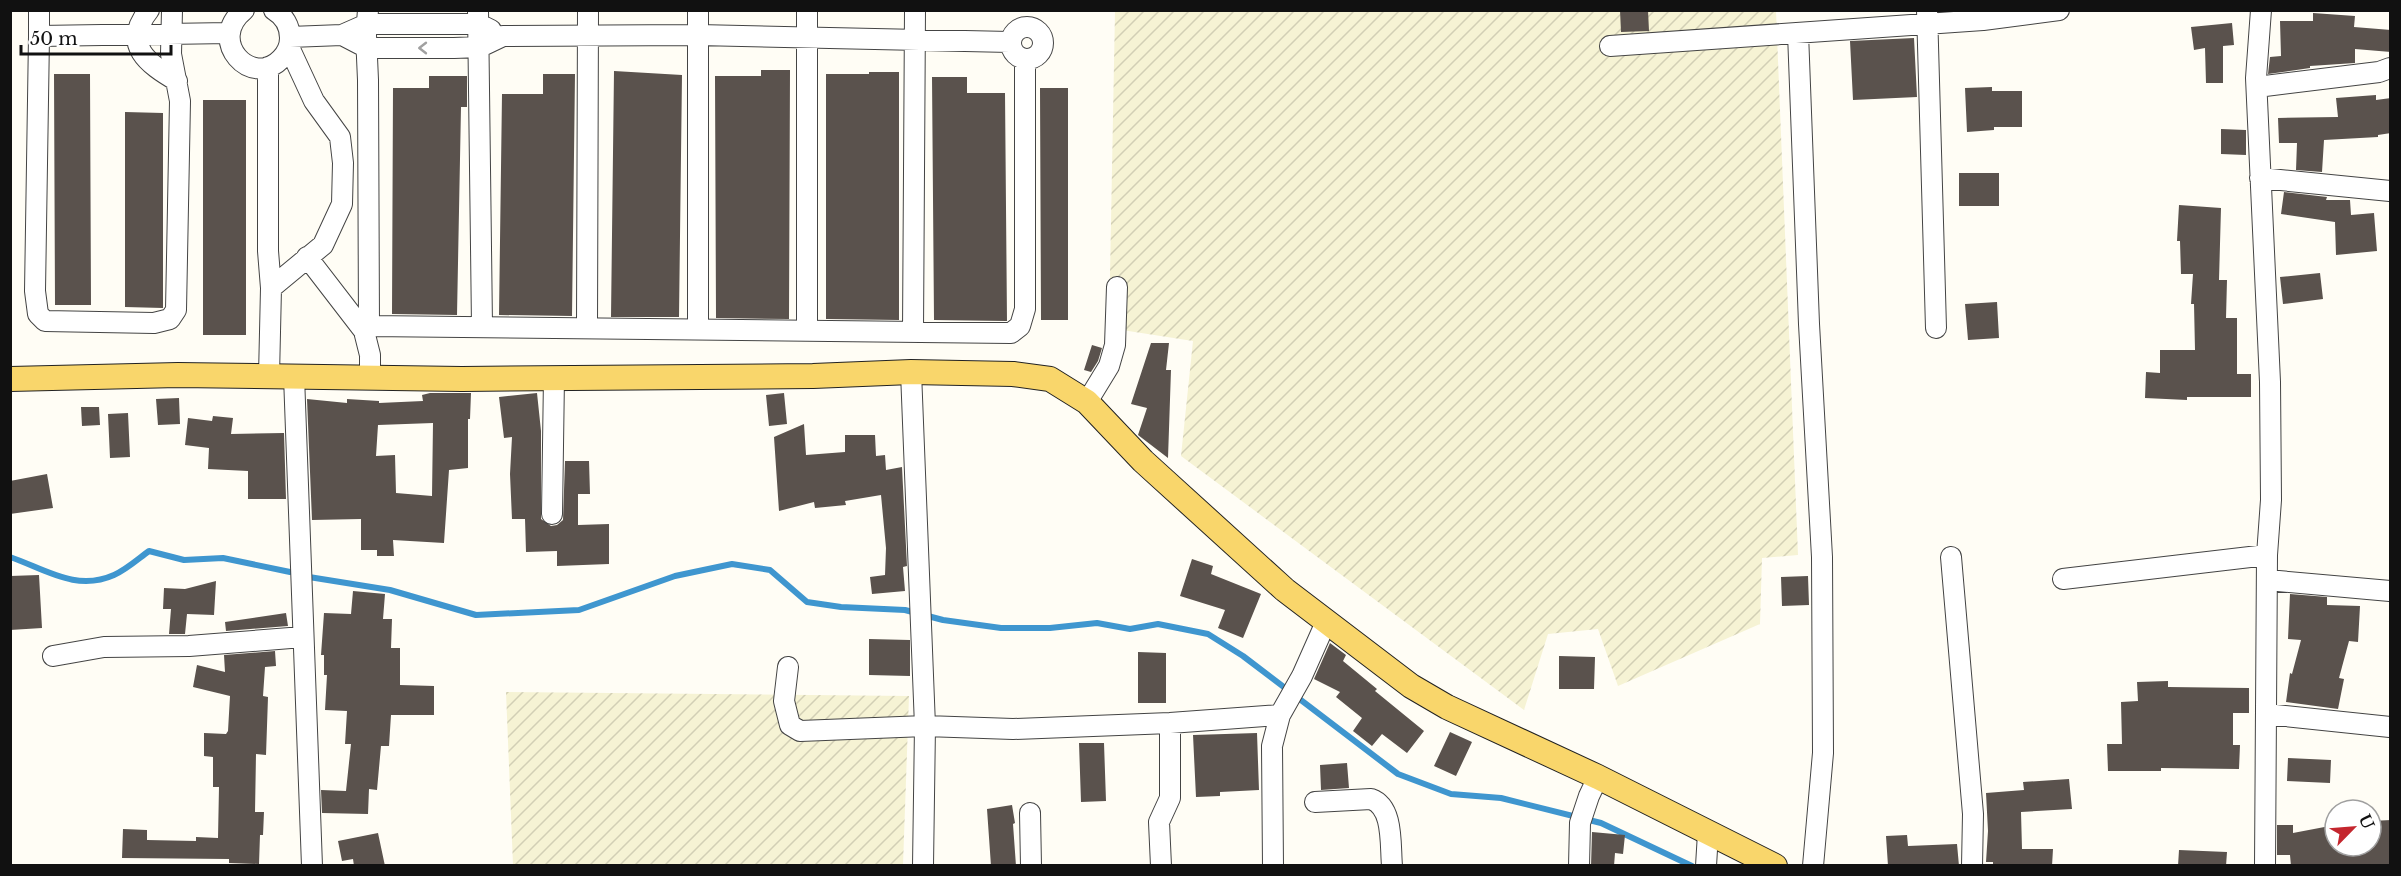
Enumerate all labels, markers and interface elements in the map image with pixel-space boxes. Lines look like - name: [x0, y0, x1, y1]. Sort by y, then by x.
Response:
- scale bar: [21, 18, 171, 56]
- text: 50 m: [30, 28, 78, 50]
- one-way arrow: [419, 42, 428, 54]
- north arrow: [2323, 798, 2383, 858]
- text: U: [2355, 811, 2379, 832]

